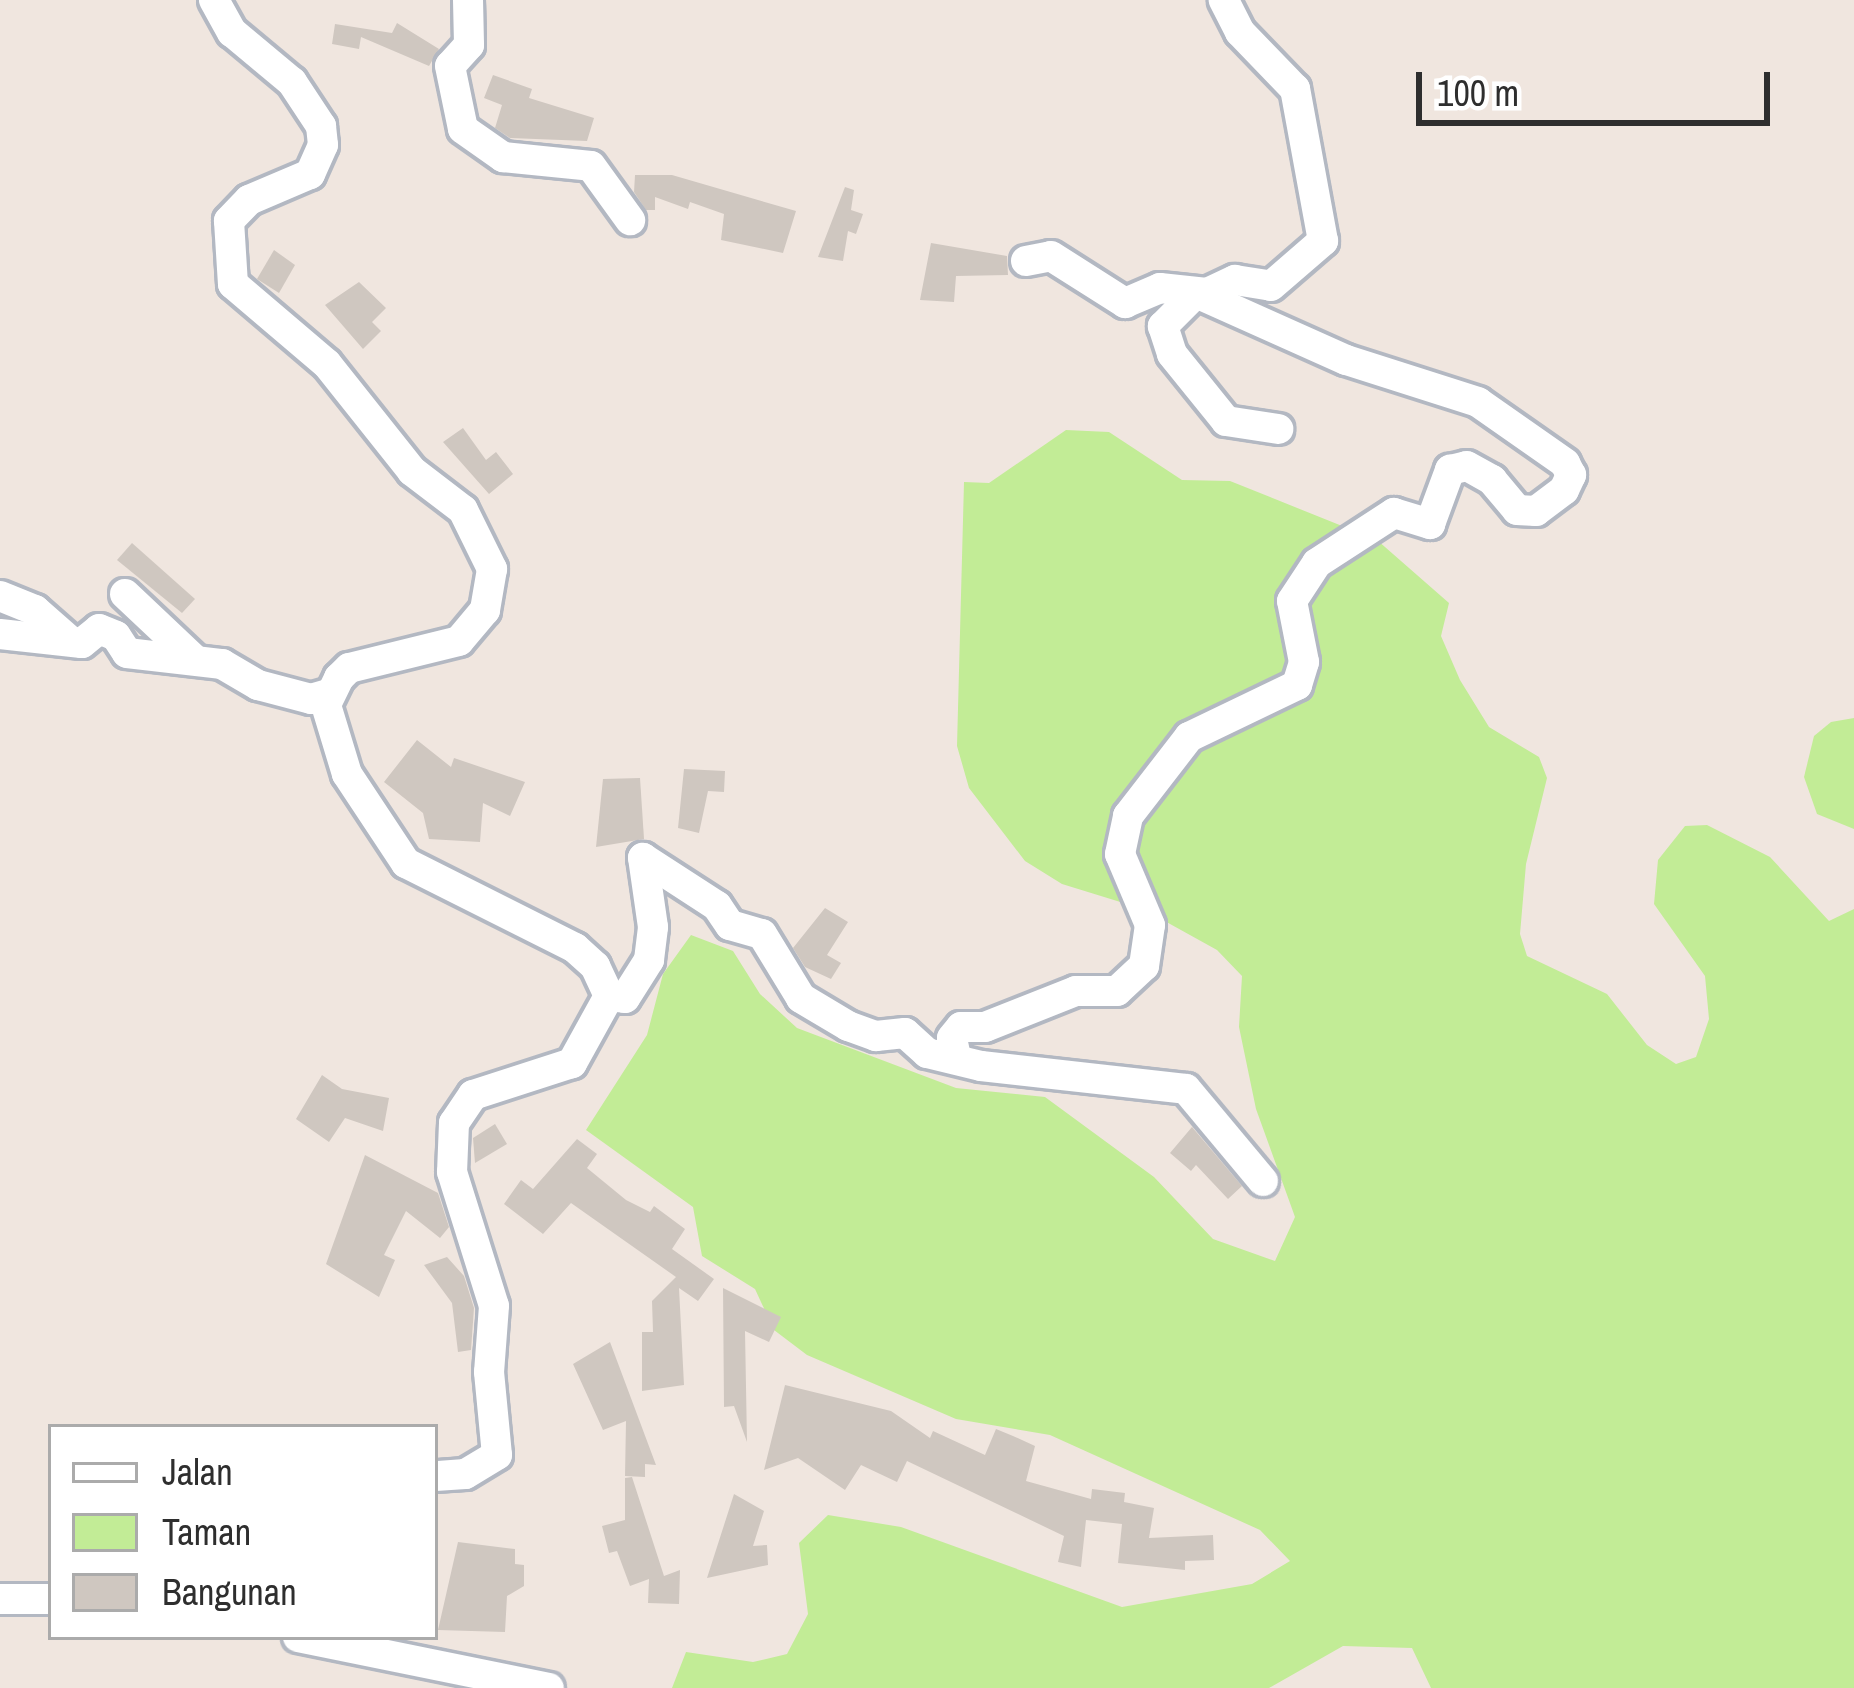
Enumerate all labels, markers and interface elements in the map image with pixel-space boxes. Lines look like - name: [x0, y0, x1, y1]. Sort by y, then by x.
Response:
- scale bar: [1422, 48, 1776, 122]
- text: 100 m: [1437, 69, 1519, 117]
- legend: [48, 1424, 438, 1640]
- text: Jalan: [162, 1448, 233, 1496]
- text: Taman: [162, 1508, 251, 1556]
- text: Bangunan: [162, 1568, 297, 1616]

